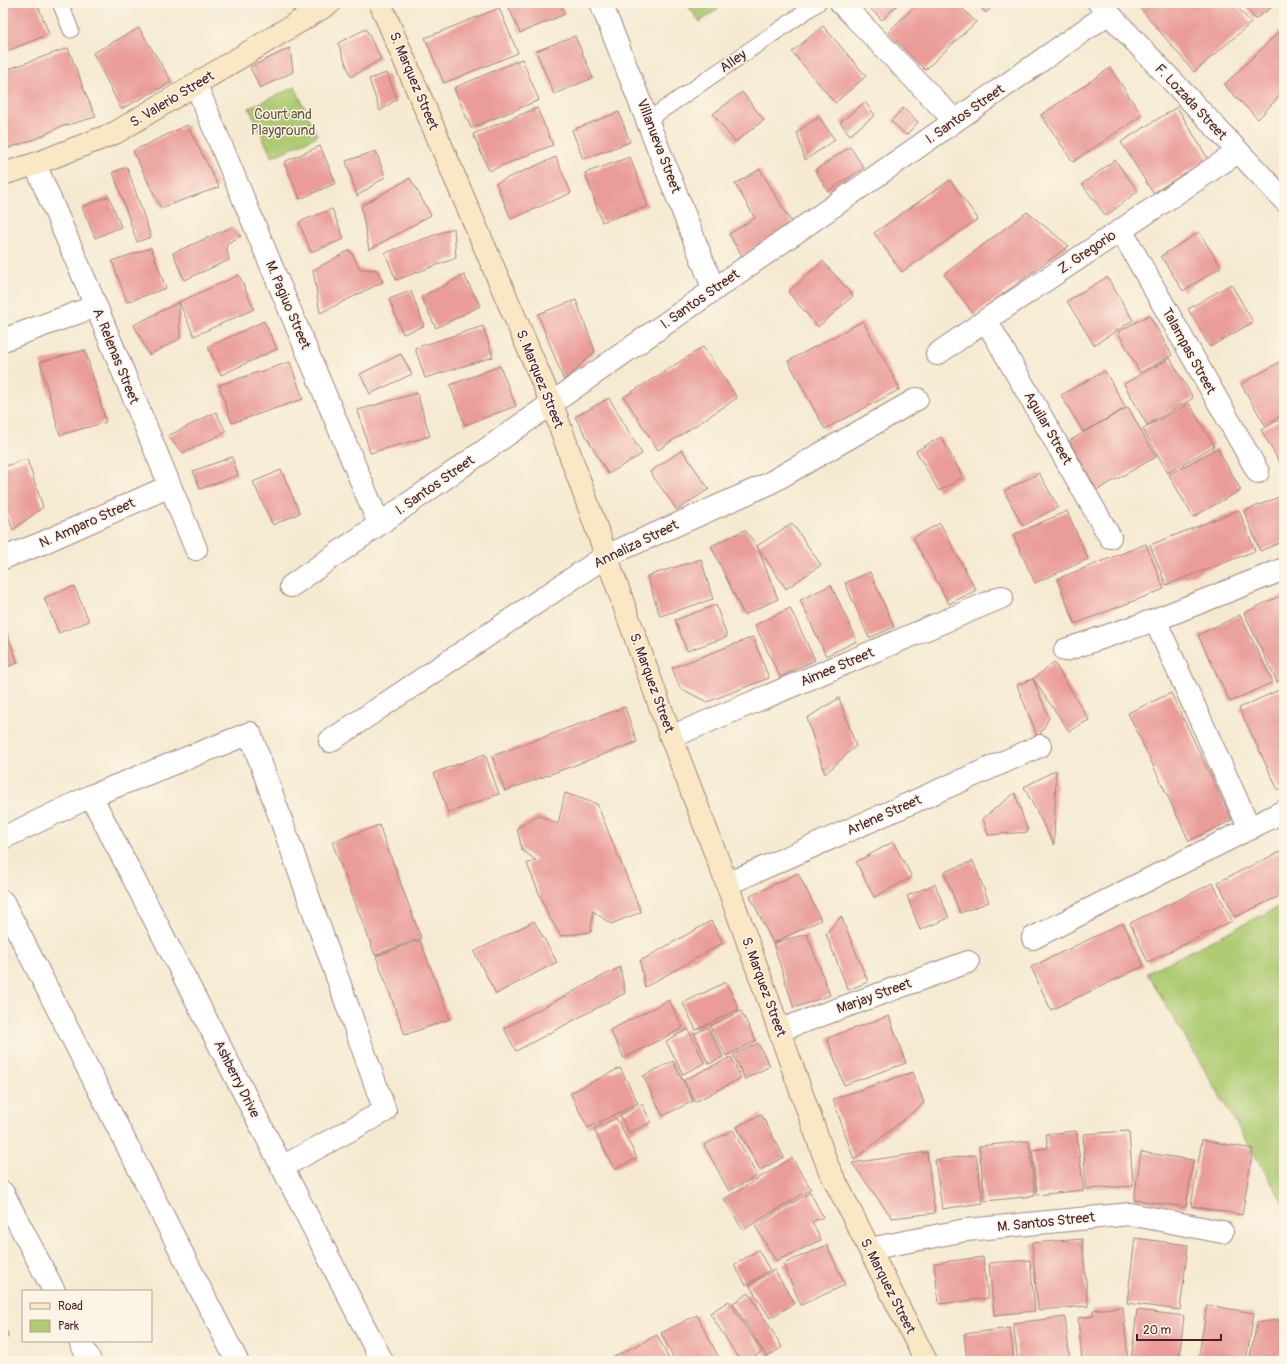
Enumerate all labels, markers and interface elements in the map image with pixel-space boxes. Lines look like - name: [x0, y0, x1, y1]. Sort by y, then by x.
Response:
- street label: S. Marquez Street: [386, 30, 442, 133]
- street label: Alley: [716, 46, 750, 76]
- street label: F. Lozada Street: [1151, 60, 1231, 144]
- street label: S. Valerio Street: [127, 67, 218, 131]
- street label: I. Santos Street: [922, 80, 1008, 147]
- street label: Villanueva Street: [633, 97, 685, 196]
- park label: Court and Playground: [251, 106, 315, 139]
- street label: Z. Gregorio: [1055, 226, 1120, 278]
- street label: M. Pagiuo Street: [262, 258, 314, 352]
- street label: I. Santos Street: [657, 265, 743, 332]
- street label: Talampas Street: [1158, 305, 1220, 397]
- street label: A. Relenas Street: [89, 306, 143, 407]
- street label: S. Marquez Street: [513, 327, 568, 431]
- street label: Aguilar Street: [1020, 388, 1076, 468]
- street label: I. Santos Street: [392, 451, 478, 518]
- street label: N. Amparo Street: [36, 494, 138, 552]
- street label: Annaliza Street: [591, 516, 681, 572]
- street label: S. Marquez Street: [626, 631, 678, 735]
- street label: Aimee Street: [798, 644, 877, 690]
- street label: Arlene Street: [844, 791, 924, 839]
- street label: S. Marquez Street: [738, 935, 790, 1039]
- street label: Marjay Street: [834, 975, 914, 1017]
- street label: Ashberry Drive: [210, 1037, 264, 1121]
- street label: M. Santos Street: [996, 1208, 1096, 1236]
- street label: S. Marquez Street: [857, 1236, 919, 1337]
- legend: [22, 1290, 152, 1342]
- text: Road: [58, 1299, 83, 1314]
- scale bar: [1137, 1316, 1221, 1342]
- text: Park: [58, 1319, 79, 1334]
- text: 20 m: [1143, 1323, 1172, 1338]

